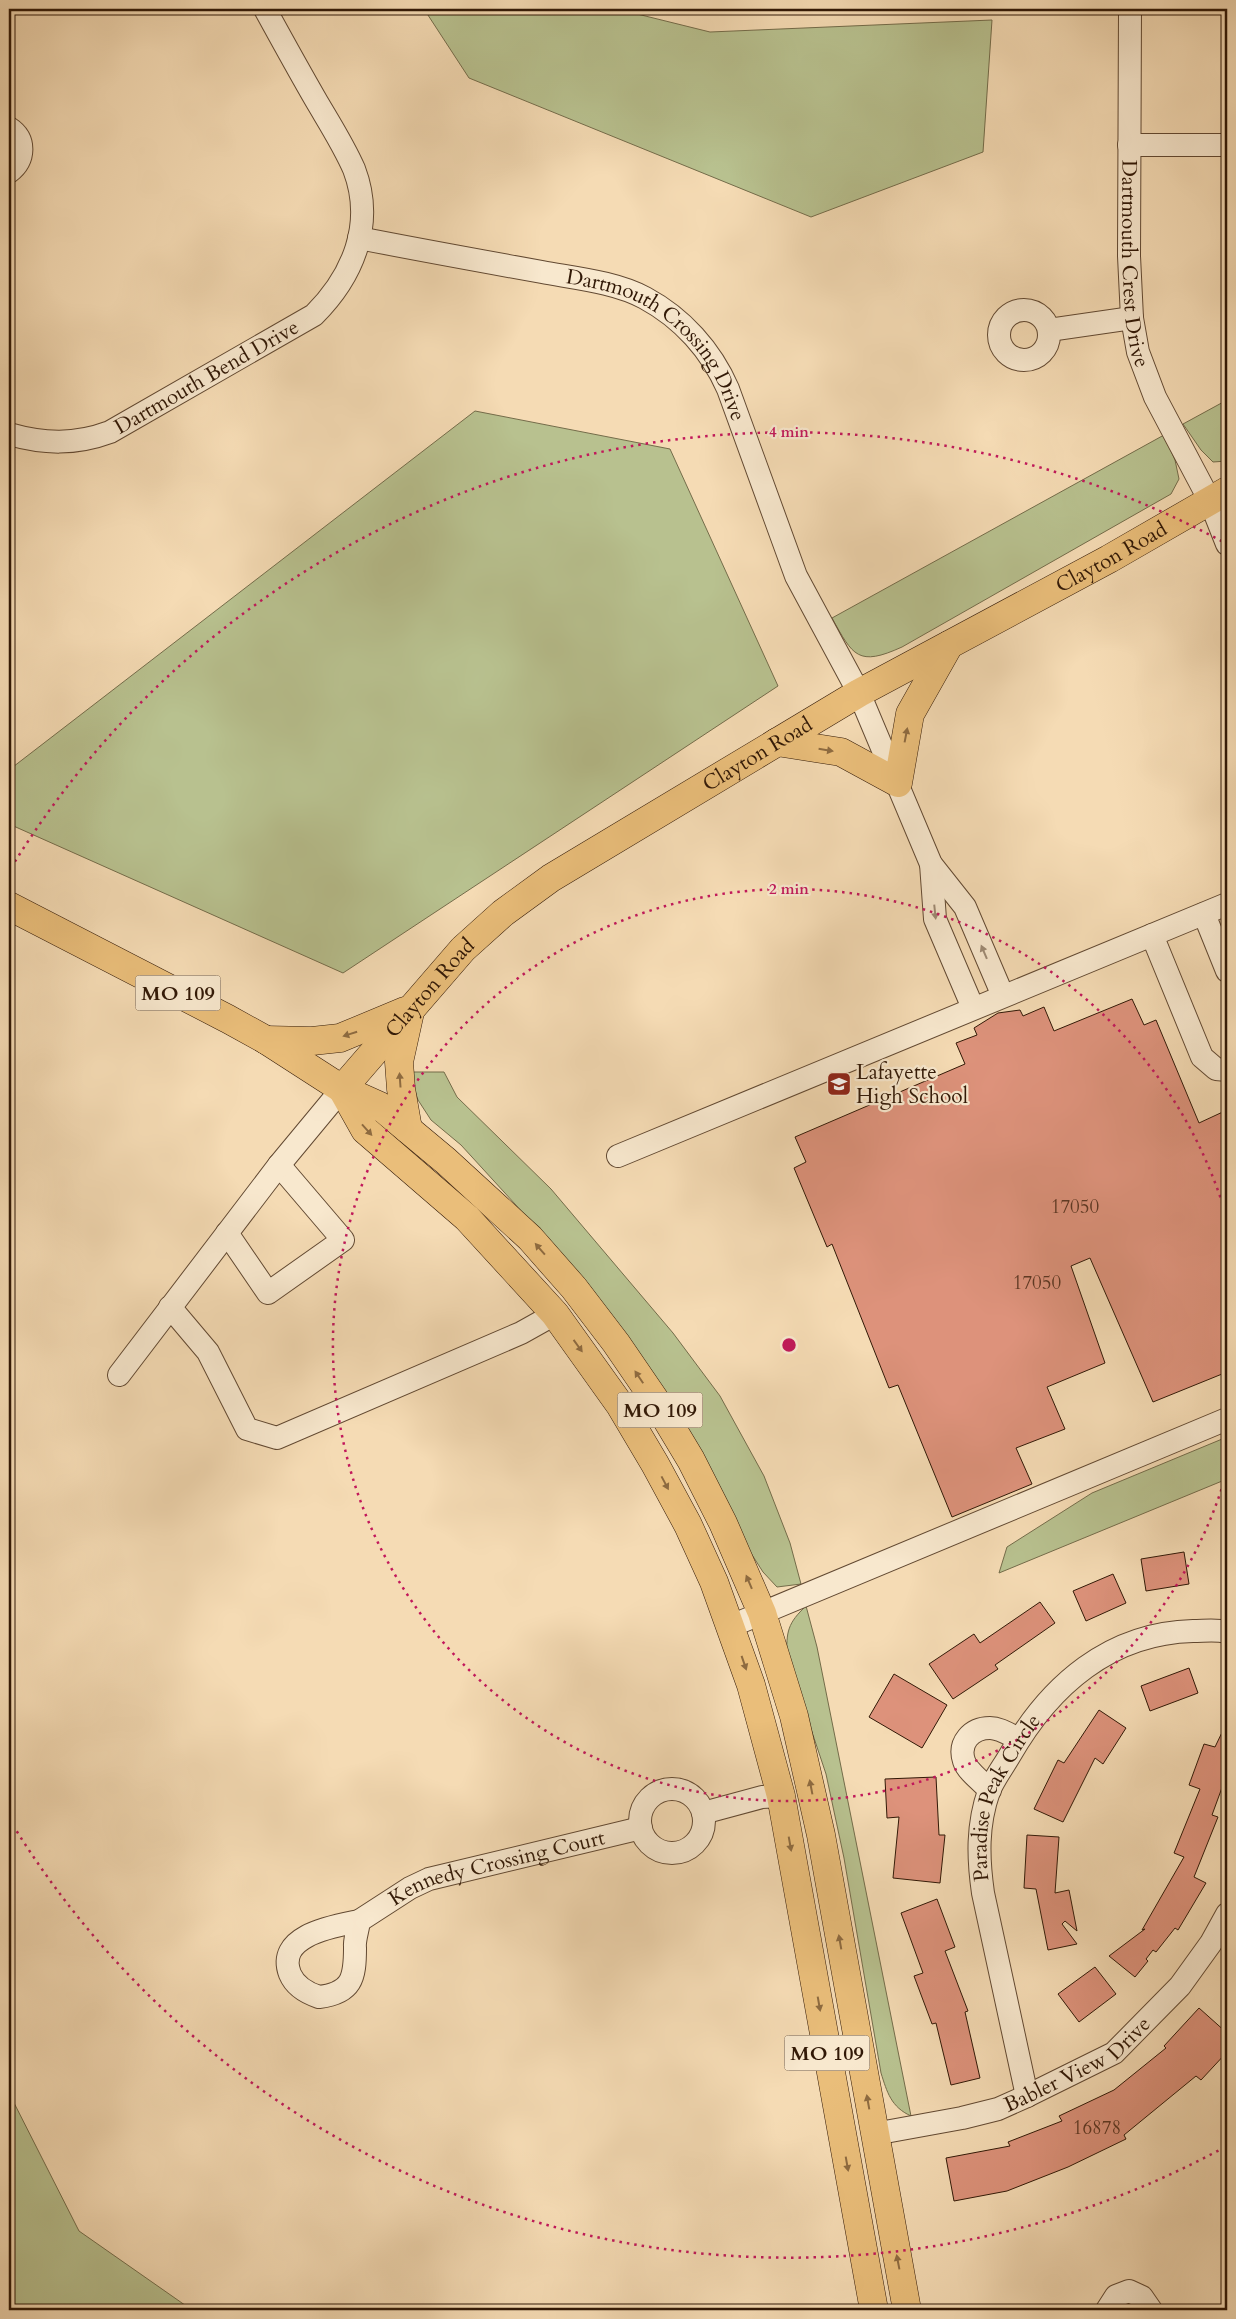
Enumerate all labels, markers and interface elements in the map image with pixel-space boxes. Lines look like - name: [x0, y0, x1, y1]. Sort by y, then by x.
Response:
- street label: Dartmouth Crest Drive: [1114, 160, 1157, 372]
- street label: Dartmouth Crossing Drive: [564, 262, 753, 425]
- street label: Dartmouth Bend Drive: [109, 312, 304, 441]
- text: 4 min: [769, 422, 809, 442]
- street label: Clayton Road: [1050, 514, 1172, 600]
- street label: Clayton Road: [697, 710, 818, 798]
- one-way arrow: [902, 727, 910, 742]
- one-way arrow: [818, 746, 834, 754]
- text: 2 min: [769, 879, 809, 899]
- one-way arrow: [931, 905, 939, 921]
- street label: Clayton Road: [378, 931, 481, 1044]
- one-way arrow: [980, 945, 988, 959]
- road number: MO 109: [136, 976, 220, 1010]
- one-way arrow: [342, 1031, 357, 1039]
- place label: Lafayette High School: [856, 1058, 968, 1111]
- school or university icon: Lafayette High School: [826, 1071, 852, 1097]
- one-way arrow: [396, 1072, 404, 1088]
- one-way arrow: [361, 1124, 373, 1136]
- house number: 17050: [1051, 1194, 1100, 1220]
- one-way arrow: [535, 1243, 546, 1255]
- house number: 17050: [1013, 1270, 1062, 1296]
- centre of rings: [780, 1336, 798, 1354]
- one-way arrow: [573, 1339, 583, 1353]
- one-way arrow: [634, 1371, 644, 1384]
- road number: MO 109: [618, 1392, 702, 1428]
- one-way arrow: [661, 1475, 669, 1490]
- one-way arrow: [744, 1575, 752, 1589]
- one-way arrow: [741, 1656, 748, 1671]
- street label: Paradise Peak Circle: [965, 1708, 1047, 1883]
- one-way arrow: [807, 1779, 815, 1795]
- street label: Kennedy Crossing Court: [383, 1823, 608, 1913]
- one-way arrow: [786, 1837, 794, 1853]
- one-way arrow: [836, 1934, 844, 1950]
- one-way arrow: [815, 1997, 823, 2013]
- street label: Babler View Drive: [999, 2010, 1157, 2119]
- road number: MO 109: [784, 2036, 870, 2070]
- one-way arrow: [864, 2094, 872, 2110]
- house number: 16878: [1073, 2115, 1121, 2141]
- one-way arrow: [843, 2157, 851, 2173]
- one-way arrow: [893, 2254, 901, 2270]

